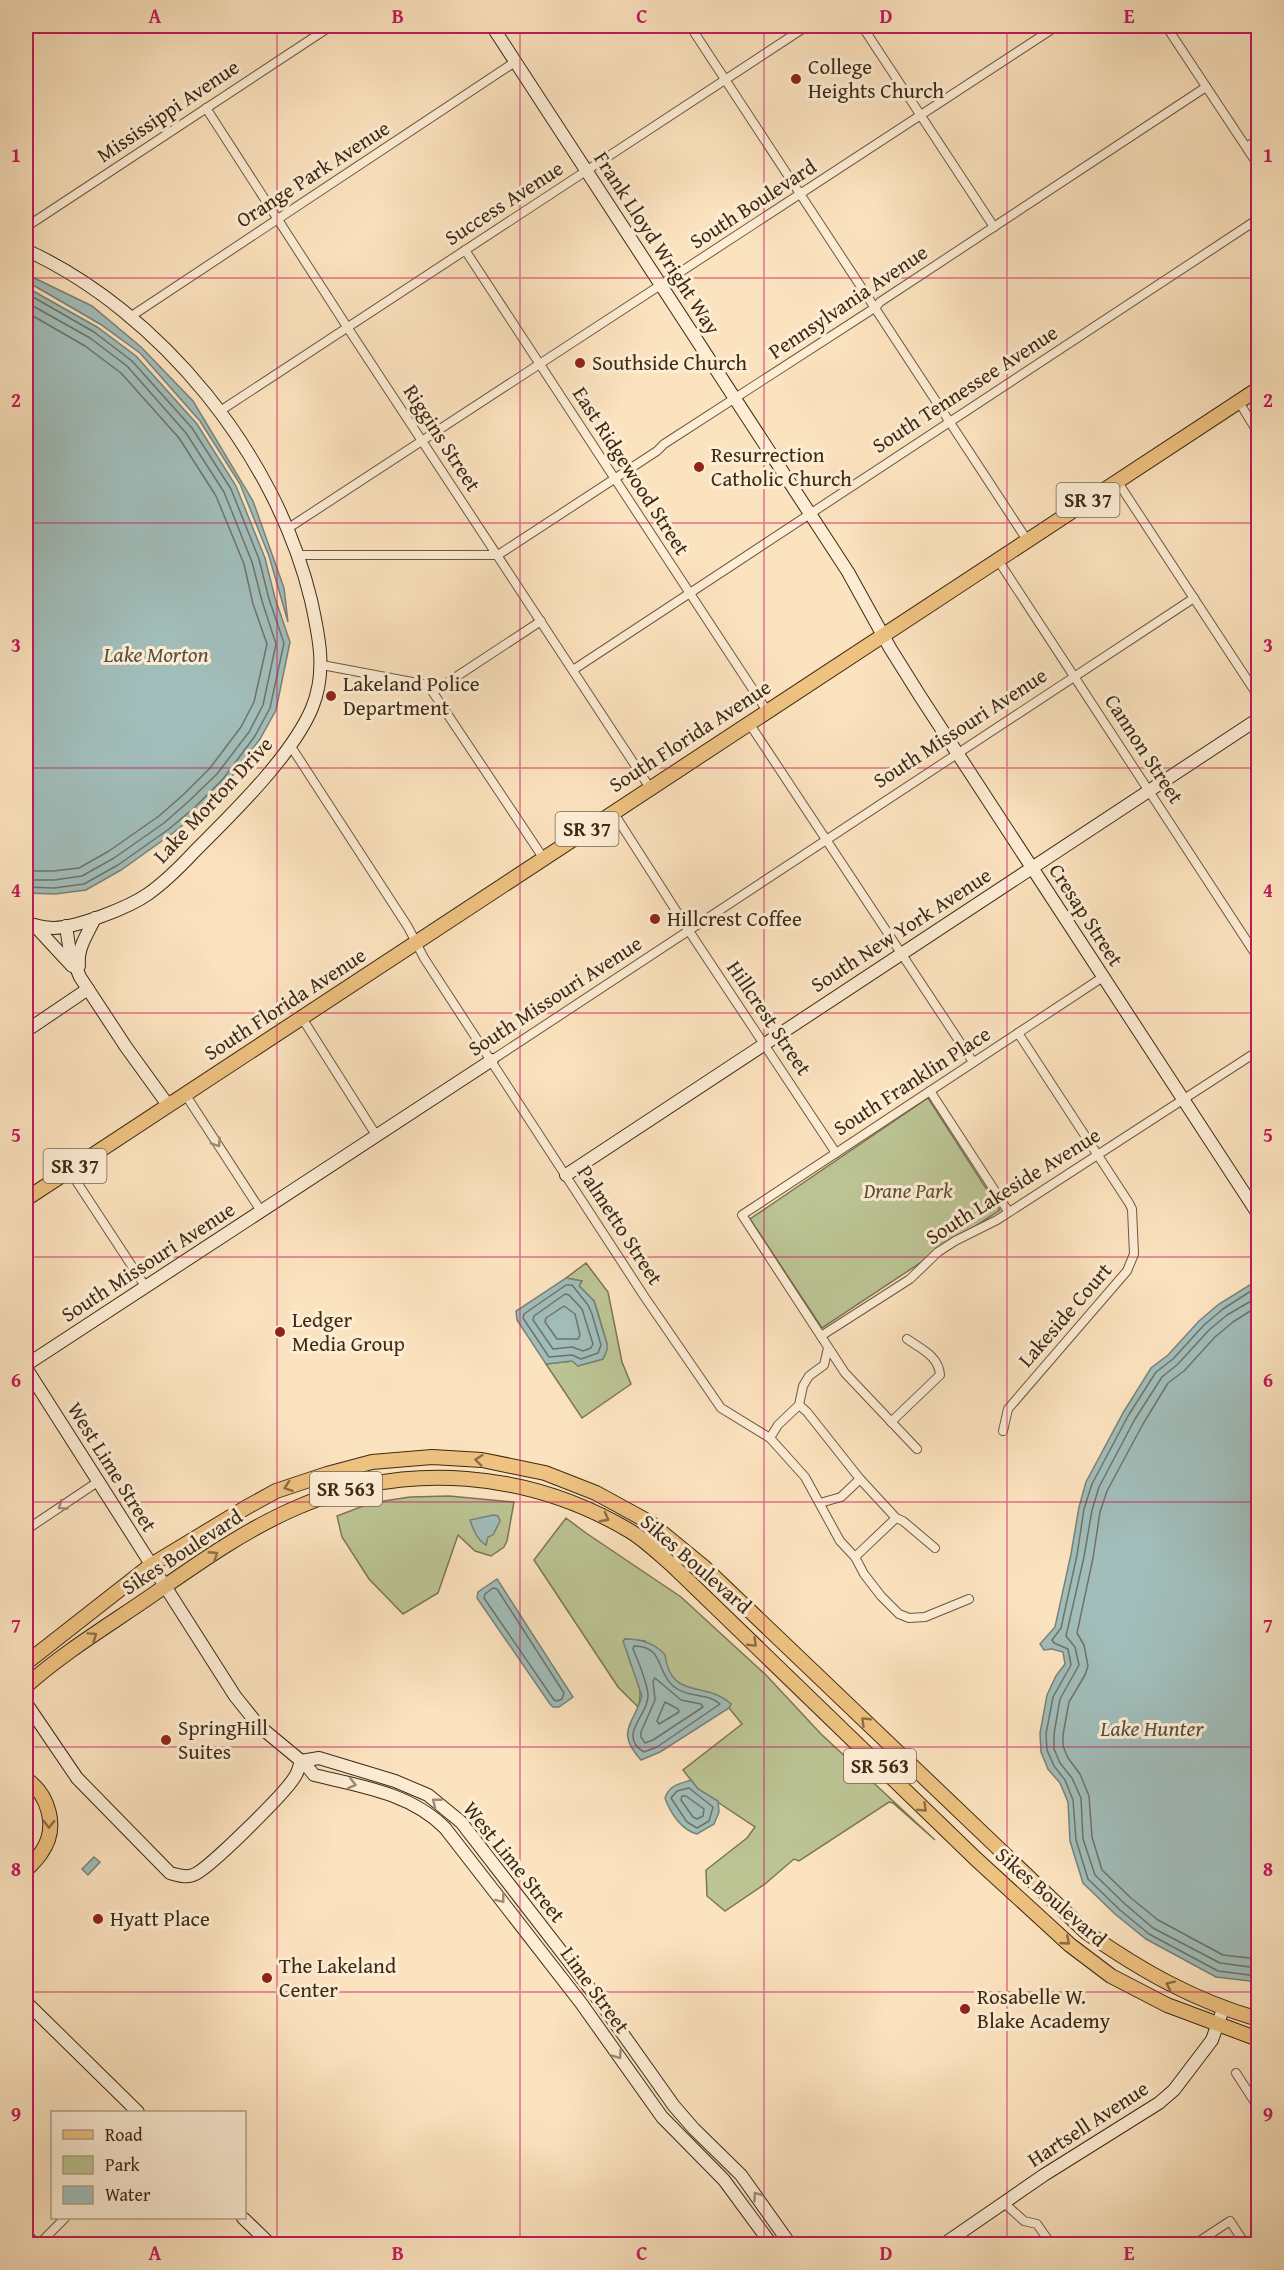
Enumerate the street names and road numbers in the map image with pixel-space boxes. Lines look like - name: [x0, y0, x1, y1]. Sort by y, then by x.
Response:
- street label: Mississippi Avenue: [90, 51, 245, 170]
- street label: Orange Park Avenue: [230, 112, 396, 235]
- street label: Frank Lloyd Wright Way: [586, 145, 729, 341]
- street label: South Boulevard: [683, 151, 823, 256]
- street label: Success Avenue: [438, 152, 569, 253]
- street label: Pennsylvania Avenue: [762, 237, 934, 366]
- street label: South Tennessee Avenue: [866, 317, 1064, 460]
- street label: Riggins Street: [396, 378, 489, 498]
- street label: East Ridgewood Street: [565, 380, 698, 562]
- road number: SR 37: [1056, 483, 1120, 517]
- street label: South Missouri Avenue: [867, 660, 1053, 796]
- street label: South Florida Avenue: [603, 671, 777, 800]
- street label: Cannon Street: [1097, 688, 1192, 810]
- street label: Lake Morton Drive: [146, 729, 280, 870]
- road number: SR 37: [556, 812, 618, 846]
- street label: Cresap Street: [1042, 857, 1132, 973]
- street label: South New York Avenue: [804, 859, 997, 1000]
- street label: South Missouri Avenue: [462, 928, 648, 1064]
- street label: South Florida Avenue: [198, 939, 372, 1068]
- street label: Hillcrest Street: [719, 954, 820, 1082]
- street label: South Franklin Place: [827, 1018, 996, 1143]
- street label: South Lakeside Avenue: [919, 1119, 1106, 1252]
- road number: SR 37: [44, 1149, 106, 1183]
- street label: Palmetto Street: [570, 1159, 671, 1291]
- street label: South Missouri Avenue: [55, 1194, 241, 1330]
- street label: Lakeside Court: [1010, 1255, 1119, 1374]
- street label: West Lime Street: [60, 1396, 165, 1538]
- road number: SR 563: [310, 1472, 382, 1506]
- street label: Sikes Boulevard: [115, 1500, 249, 1602]
- street label: Sikes Boulevard: [634, 1506, 759, 1621]
- road number: SR 563: [844, 1749, 916, 1783]
- street label: West Lime Street: [456, 1794, 573, 1929]
- street label: Sikes Boulevard: [989, 1839, 1114, 1954]
- street label: Lime Street: [553, 1940, 638, 2040]
- street label: Hartsell Avenue: [1021, 2073, 1155, 2174]

